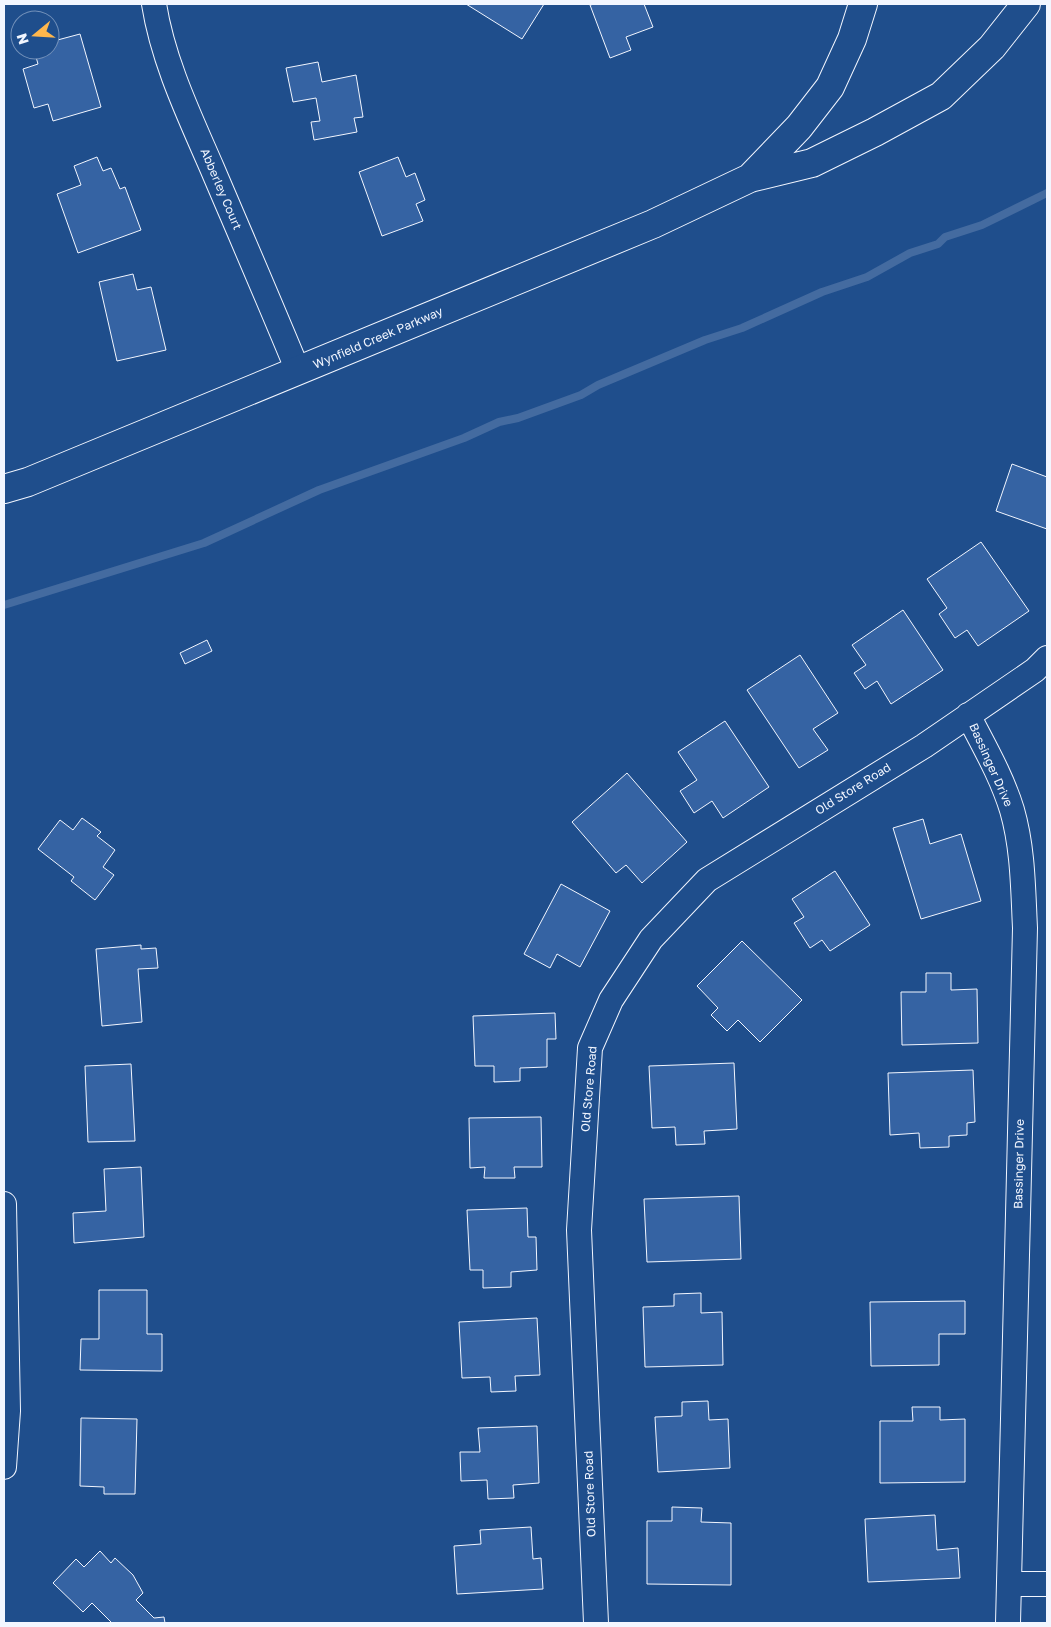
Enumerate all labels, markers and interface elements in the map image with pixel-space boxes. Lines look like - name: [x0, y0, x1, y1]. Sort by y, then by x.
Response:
- north arrow: [10, 10, 60, 60]
- text: N: [12, 31, 32, 47]
- street label: Abberley Court: [198, 146, 245, 232]
- street label: Wynfield Creek Parkway: [311, 303, 445, 372]
- street label: Bassinger Drive: [966, 721, 1017, 809]
- street label: Old Store Road: [812, 759, 893, 818]
- street label: Old Store Road: [577, 1045, 600, 1133]
- street label: Bassinger Drive: [1010, 1119, 1027, 1209]
- street label: Old Store Road: [580, 1451, 599, 1537]

